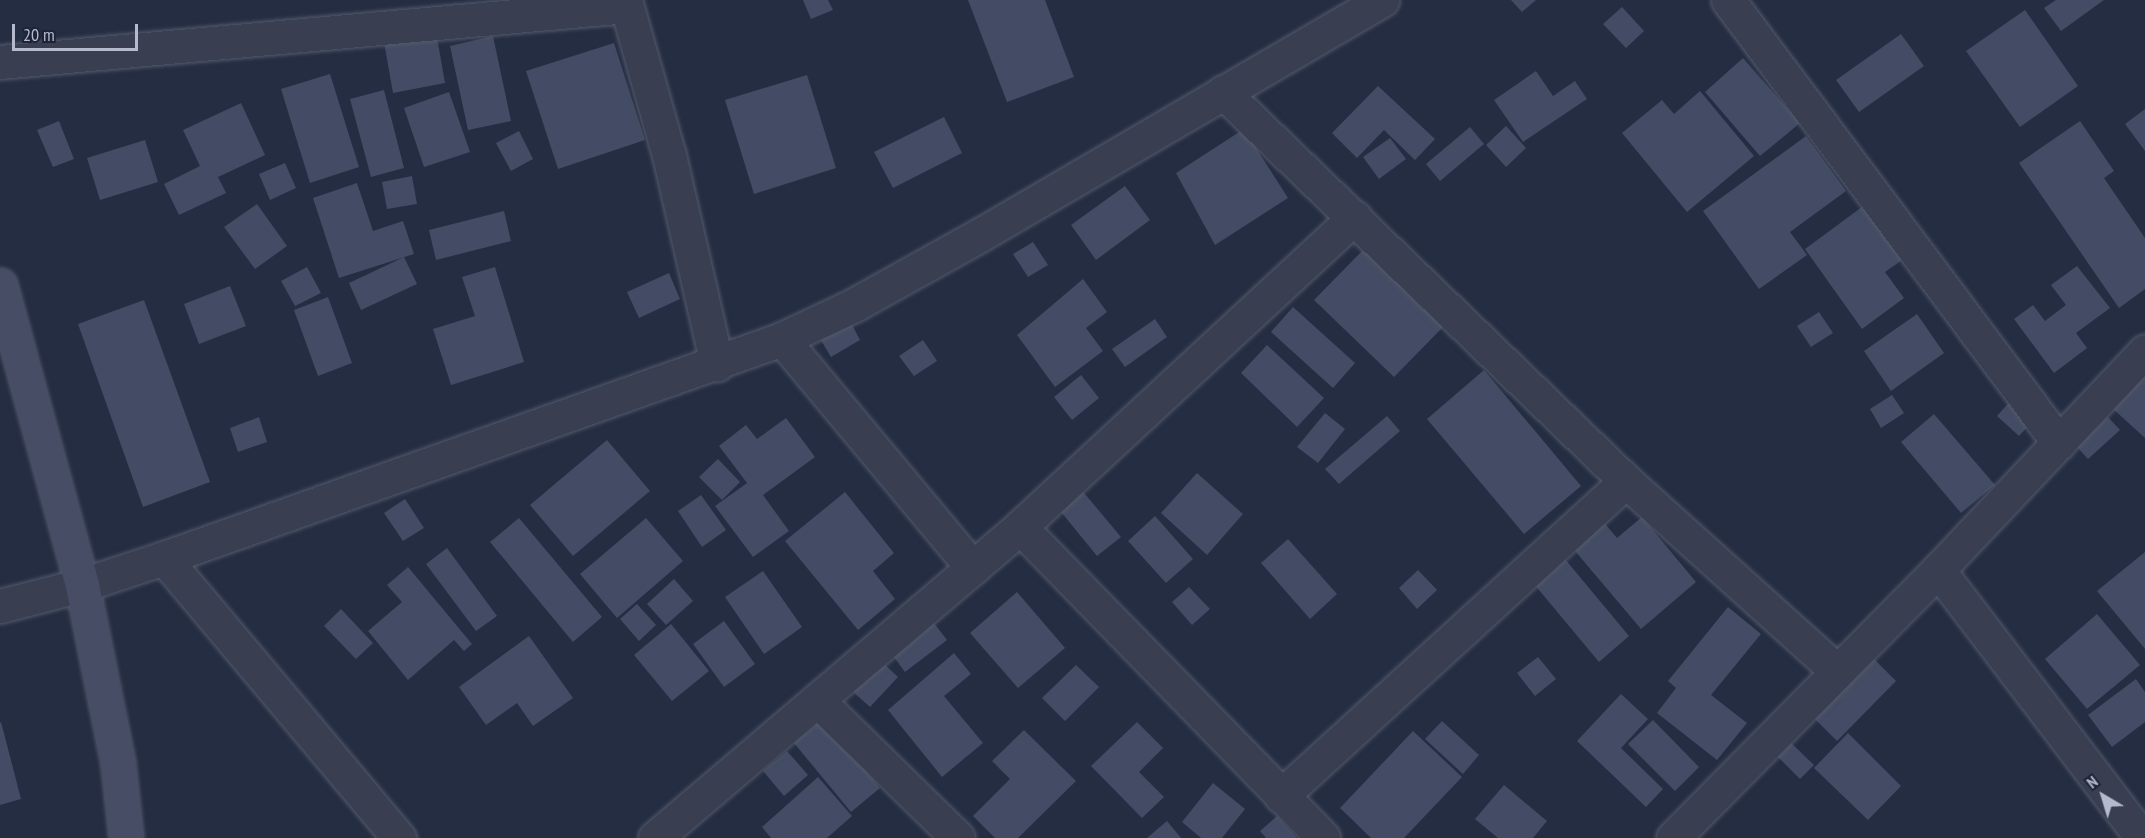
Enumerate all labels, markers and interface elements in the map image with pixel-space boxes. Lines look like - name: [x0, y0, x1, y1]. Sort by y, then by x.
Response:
- scale bar: [15, 12, 141, 50]
- text: 20 m: [23, 23, 55, 46]
- north arrow: [2073, 766, 2133, 826]
- text: N: [2082, 771, 2101, 792]

